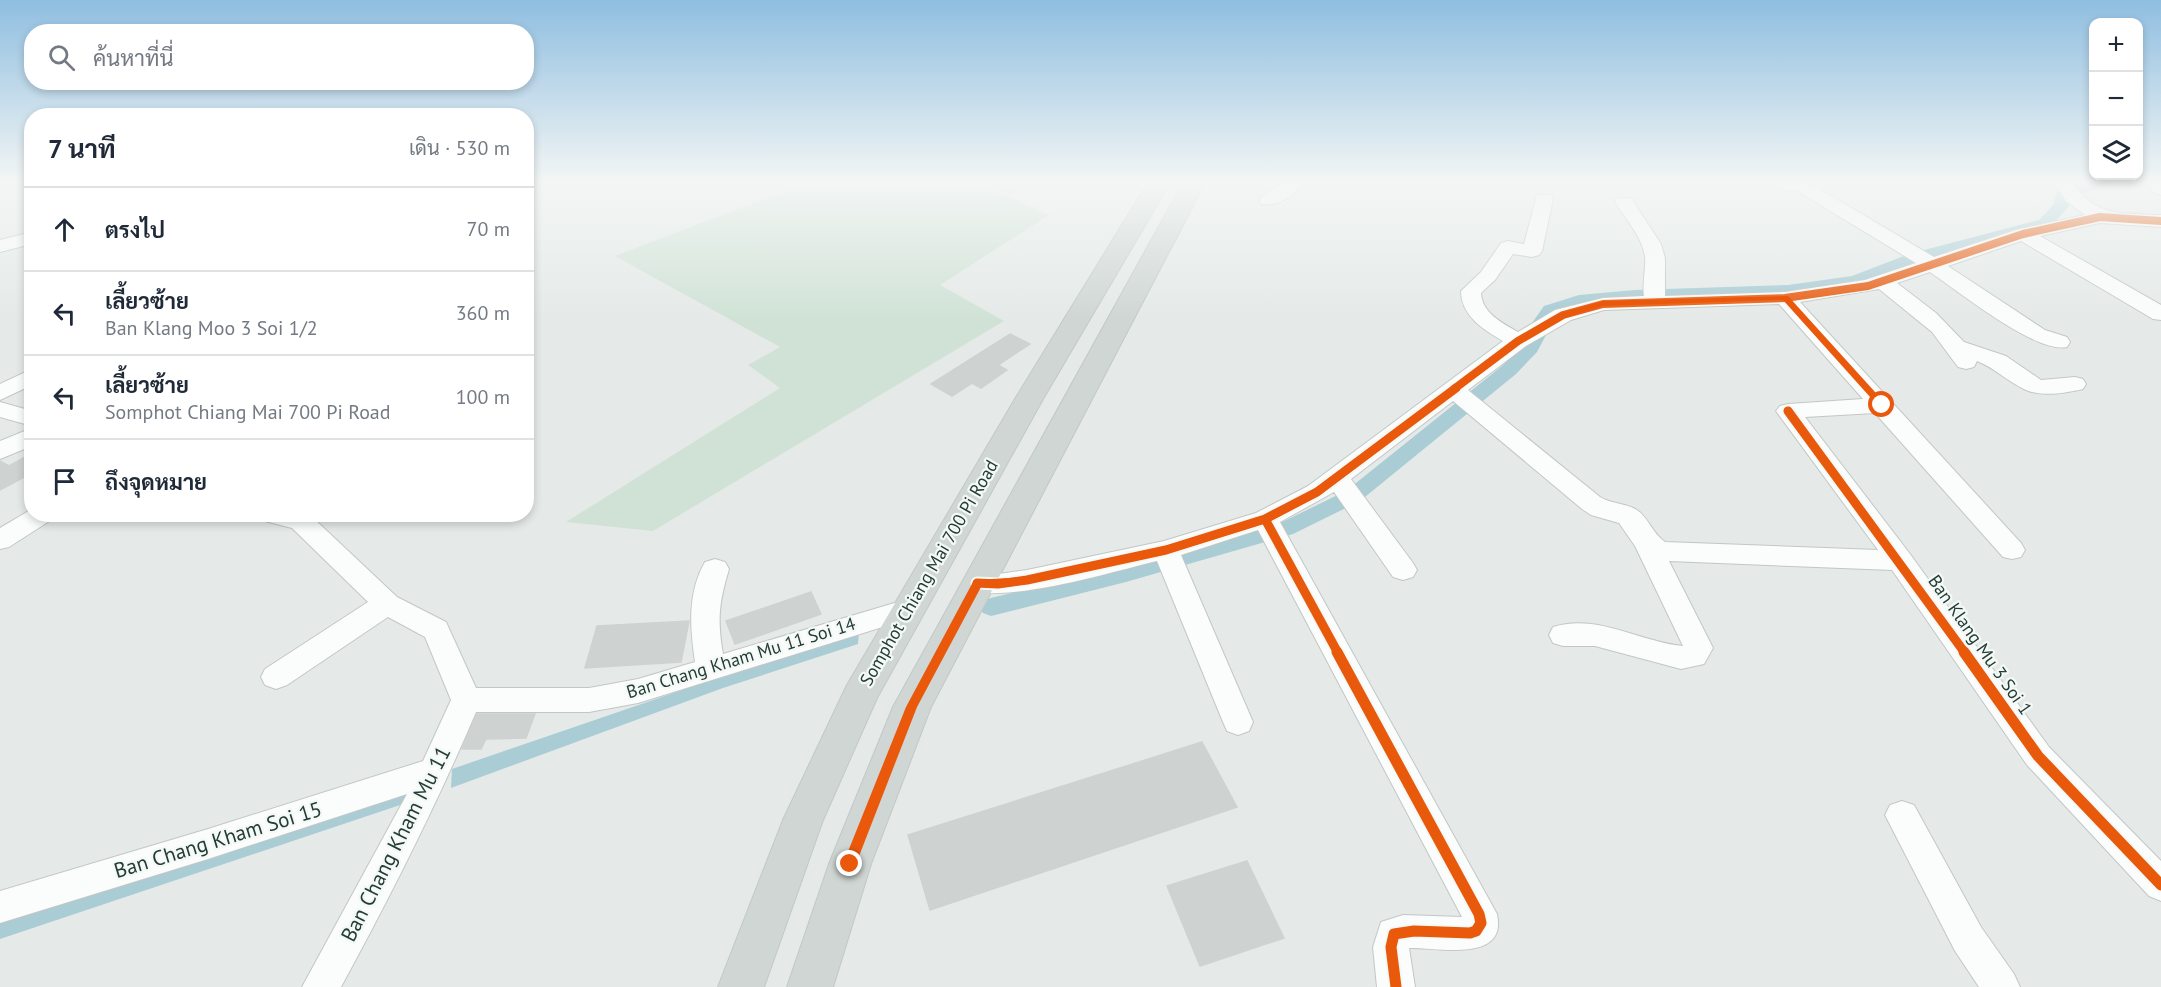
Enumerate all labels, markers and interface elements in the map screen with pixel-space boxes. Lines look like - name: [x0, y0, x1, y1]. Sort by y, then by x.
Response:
- map controls: [2089, 18, 2143, 180]
- button: +: [2089, 18, 2143, 72]
- search box: [24, 24, 534, 90]
- icon: search: [45, 41, 78, 74]
- text: ค้นหาที่นี่: [93, 44, 173, 72]
- button: −: [2089, 72, 2143, 126]
- button: layers: [2089, 126, 2143, 180]
- text: 7 นาที: [48, 132, 116, 165]
- text: เดิน · 530 m: [409, 135, 510, 161]
- icon: ahead: [48, 213, 81, 246]
- text: ตรงไป: [105, 216, 165, 244]
- text: 70 m: [467, 216, 510, 242]
- text: เลี้ยวซ้าย: [105, 287, 189, 315]
- icon: left: [48, 297, 81, 330]
- text: 360 m: [456, 300, 510, 326]
- text: Ban Klang Moo 3 Soi 1/2: [105, 315, 318, 341]
- text: เลี้ยวซ้าย: [105, 371, 189, 399]
- icon: left: [48, 381, 81, 414]
- text: 100 m: [456, 384, 510, 410]
- route start: [1868, 391, 1894, 417]
- text: Somphot Chiang Mai 700 Pi Road: [105, 399, 391, 425]
- street label: Somphot Chiang Mai 700 Pi Road: [854, 456, 1003, 690]
- icon: arrive: [48, 465, 81, 498]
- text: ถึงจุดหมาย: [105, 468, 207, 496]
- street label: Ban Klang Mu 3 Soi 1: [1923, 570, 2037, 719]
- street label: Ban Chang Kham Mu 11 Soi 14: [624, 612, 858, 703]
- street label: Ban Chang Kham Mu 11: [335, 741, 457, 946]
- street label: Ban Chang Kham Soi 15: [111, 795, 325, 884]
- route end: [836, 850, 862, 876]

